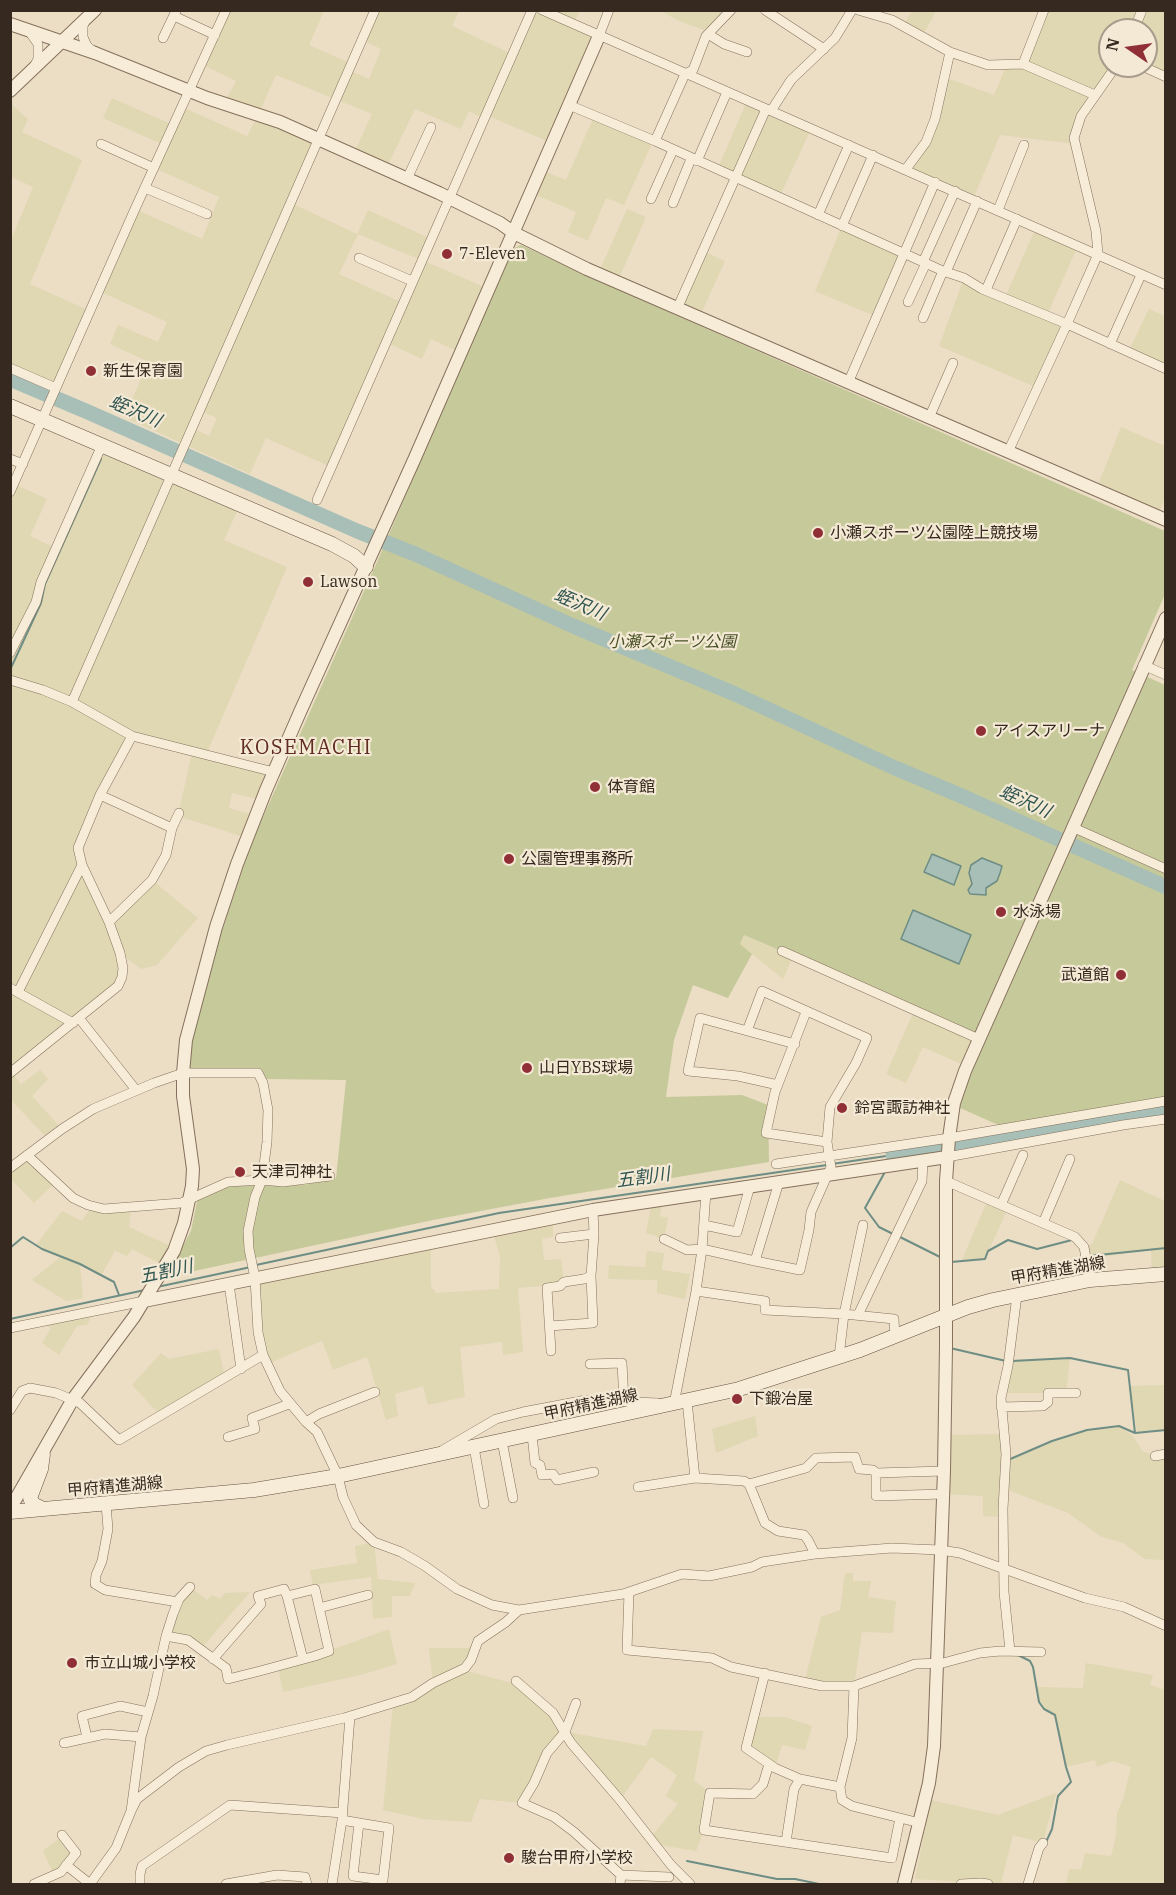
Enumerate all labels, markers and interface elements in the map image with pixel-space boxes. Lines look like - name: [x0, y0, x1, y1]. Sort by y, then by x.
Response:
- north arrow: [1098, 18, 1158, 78]
- text: N: [1101, 36, 1124, 53]
- place label: 7-Eleven: [459, 244, 526, 264]
- marker: 7-Eleven: [440, 247, 454, 261]
- place label: 新生保育園: [103, 361, 183, 381]
- marker: 新生保育園: [84, 364, 98, 378]
- water label: 蛭沢川: [106, 392, 164, 432]
- place label: 小瀬スポーツ公園陸上競技場: [830, 523, 1038, 543]
- marker: 小瀬スポーツ公園陸上競技場: [811, 526, 825, 540]
- place label: Lawson: [320, 572, 378, 592]
- marker: Lawson: [301, 575, 315, 589]
- water label: 蛭沢川: [551, 585, 609, 625]
- park label: 小瀬スポーツ公園: [608, 632, 736, 652]
- place label: アイスアリーナ: [993, 721, 1105, 741]
- marker: アイスアリーナ: [974, 724, 988, 738]
- district label: KOSEMACHI: [240, 736, 372, 760]
- place label: 体育館: [607, 777, 655, 797]
- marker: 体育館: [588, 780, 602, 794]
- water label: 蛭沢川: [996, 781, 1054, 823]
- place label: 公園管理事務所: [521, 849, 633, 869]
- marker: 公園管理事務所: [502, 852, 516, 866]
- place label: 水泳場: [1013, 902, 1061, 922]
- marker: 水泳場: [994, 905, 1008, 919]
- place label: 武道館: [1061, 965, 1109, 985]
- marker: 武道館: [1114, 968, 1128, 982]
- place label: 山日YBS球場: [539, 1058, 633, 1078]
- marker: 山日YBS球場: [520, 1061, 534, 1075]
- place label: 鈴宮諏訪神社: [854, 1098, 950, 1118]
- marker: 鈴宮諏訪神社: [835, 1101, 849, 1115]
- place label: 天津司神社: [252, 1162, 332, 1182]
- water label: 五割川: [615, 1164, 671, 1192]
- marker: 天津司神社: [233, 1165, 247, 1179]
- street label: 甲府精進湖線: [1009, 1253, 1107, 1289]
- water label: 五割川: [137, 1256, 195, 1288]
- street label: 甲府精進湖線: [542, 1386, 640, 1424]
- place label: 下鍛冶屋: [749, 1389, 813, 1409]
- marker: 下鍛冶屋: [730, 1392, 744, 1406]
- street label: 甲府精進湖線: [66, 1473, 164, 1501]
- place label: 市立山城小学校: [84, 1653, 196, 1673]
- marker: 市立山城小学校: [65, 1656, 79, 1670]
- place label: 駿台甲府小学校: [521, 1848, 633, 1868]
- marker: 駿台甲府小学校: [502, 1851, 516, 1865]

